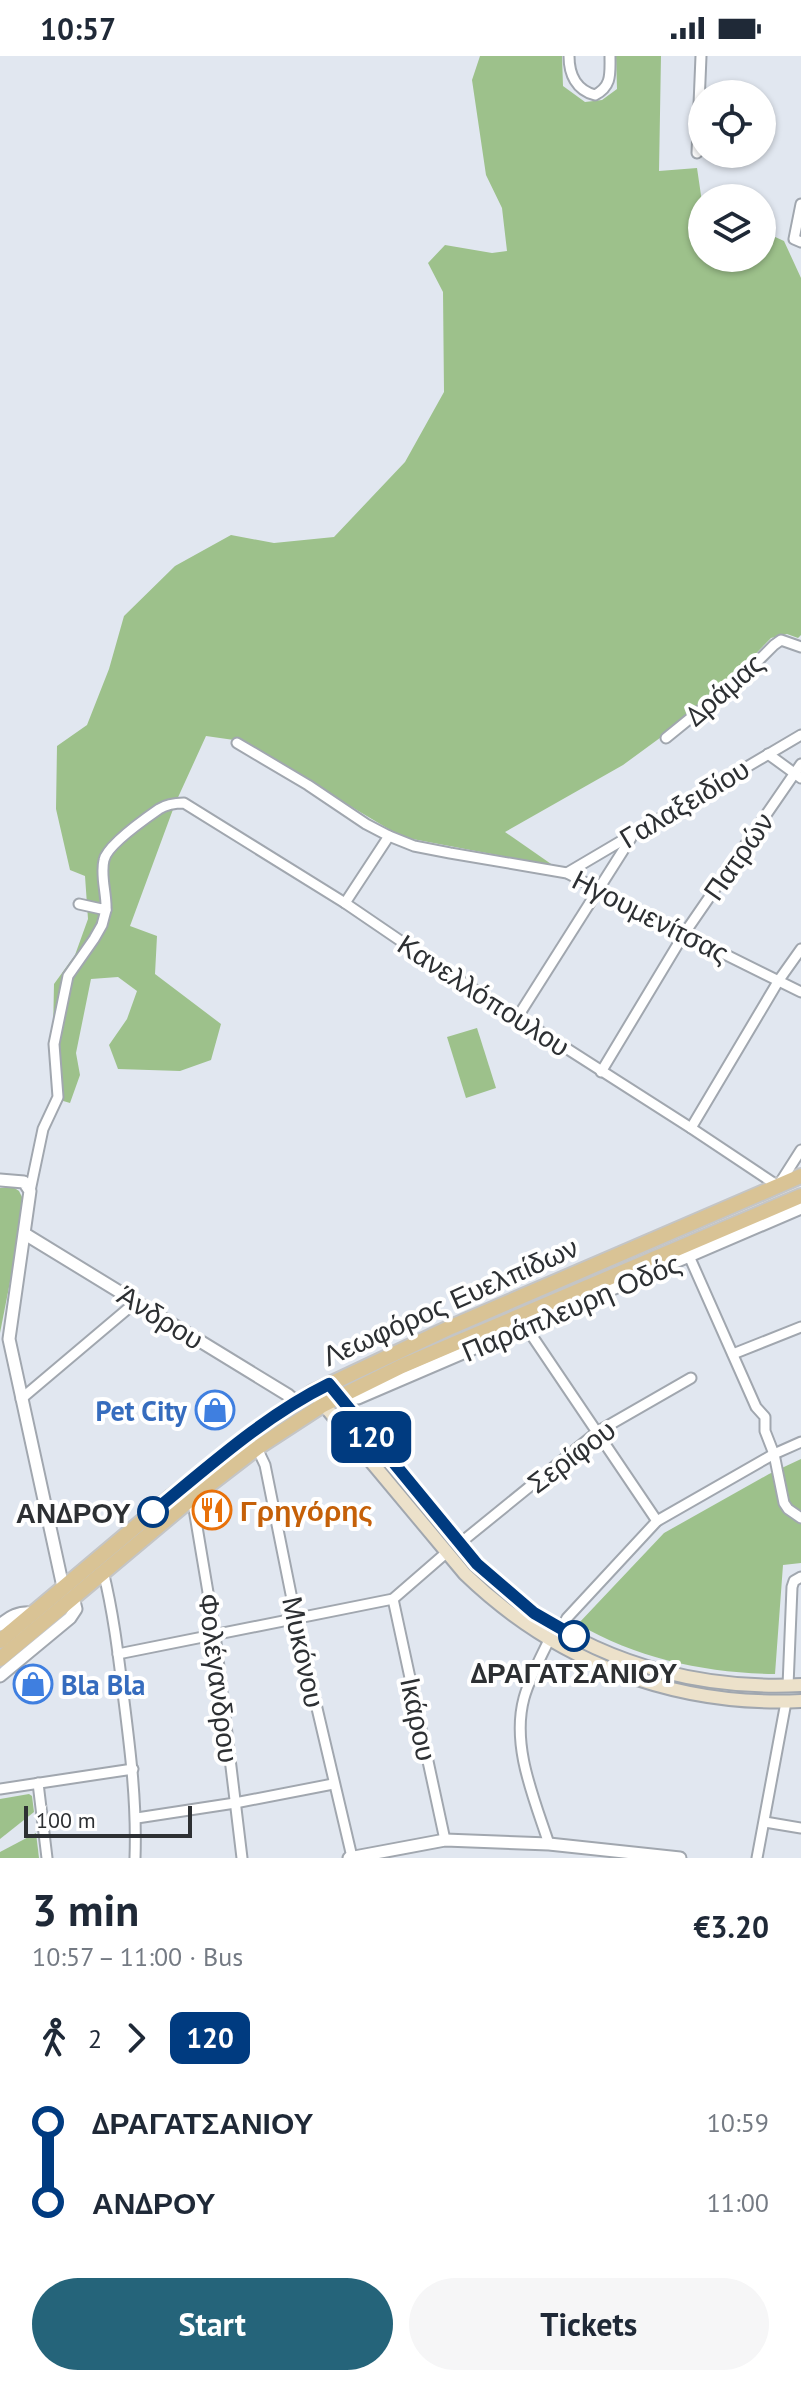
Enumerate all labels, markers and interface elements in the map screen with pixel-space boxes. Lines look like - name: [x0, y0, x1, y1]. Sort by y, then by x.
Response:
- text: 10:57: [40, 9, 116, 48]
- map controls: [688, 80, 776, 272]
- button: locate: [688, 80, 776, 168]
- button: layers: [688, 184, 776, 272]
- street label: Δράμας: [677, 644, 771, 734]
- street label: Γαλαξειδίου: [612, 750, 756, 856]
- street label: Πατρών: [694, 805, 782, 907]
- street label: Ηγουμενίτσας: [566, 861, 736, 971]
- street label: Κανελλόπουλου: [391, 926, 577, 1064]
- street label: Λεωφόρος Ευελπίδων: [316, 1228, 584, 1374]
- street label: Παράπλευρη Οδός: [456, 1244, 686, 1370]
- street label: Άνδρου: [111, 1276, 211, 1358]
- shop icon: Pet City: [194, 1389, 236, 1431]
- place label: Pet City: [96, 1392, 188, 1429]
- line badge: 120: [325, 1411, 417, 1463]
- street label: Σερίφου: [520, 1411, 622, 1501]
- text: 120: [347, 1418, 395, 1455]
- restaurant icon: Γρηγόρης: [191, 1489, 233, 1531]
- place label: Γρηγόρης: [240, 1492, 373, 1529]
- place label: ΑΝΔΡΟΥ: [16, 1494, 131, 1531]
- marker: ΑΝΔΡΟΥ: [138, 1497, 168, 1527]
- street label: Φολέγανδρου: [190, 1591, 248, 1765]
- street label: Μυκόνου: [274, 1593, 334, 1711]
- marker: ΔΡΑΓΑΤΣΑΝΙΟΥ: [559, 1621, 589, 1651]
- place label: ΔΡΑΓΑΤΣΑΝΙΟΥ: [471, 1654, 678, 1691]
- shop icon: Bla Bla: [12, 1663, 54, 1705]
- place label: Bla Bla: [61, 1666, 145, 1703]
- street label: Ικάρου: [392, 1674, 446, 1764]
- scale bar: [24, 1802, 192, 1838]
- text: 100 m: [36, 1806, 96, 1834]
- text: 3 min: [32, 1881, 139, 1938]
- text: €3.20: [694, 1907, 769, 1946]
- text: 10:57 – 11:00 · Bus: [32, 1940, 243, 1973]
- icon: walk: [32, 2016, 76, 2060]
- icon: forward: [114, 2016, 158, 2060]
- text: 120: [186, 2019, 234, 2056]
- text: 2: [88, 2022, 102, 2055]
- text: ΔΡΑΓΑΤΣΑΝΙΟΥ: [92, 2103, 313, 2142]
- text: 10:59: [707, 2106, 769, 2139]
- text: ΑΝΔΡΟΥ: [92, 2183, 215, 2222]
- text: 11:00: [707, 2186, 769, 2219]
- button: Start: [32, 2278, 393, 2370]
- button: Tickets: [409, 2278, 769, 2370]

